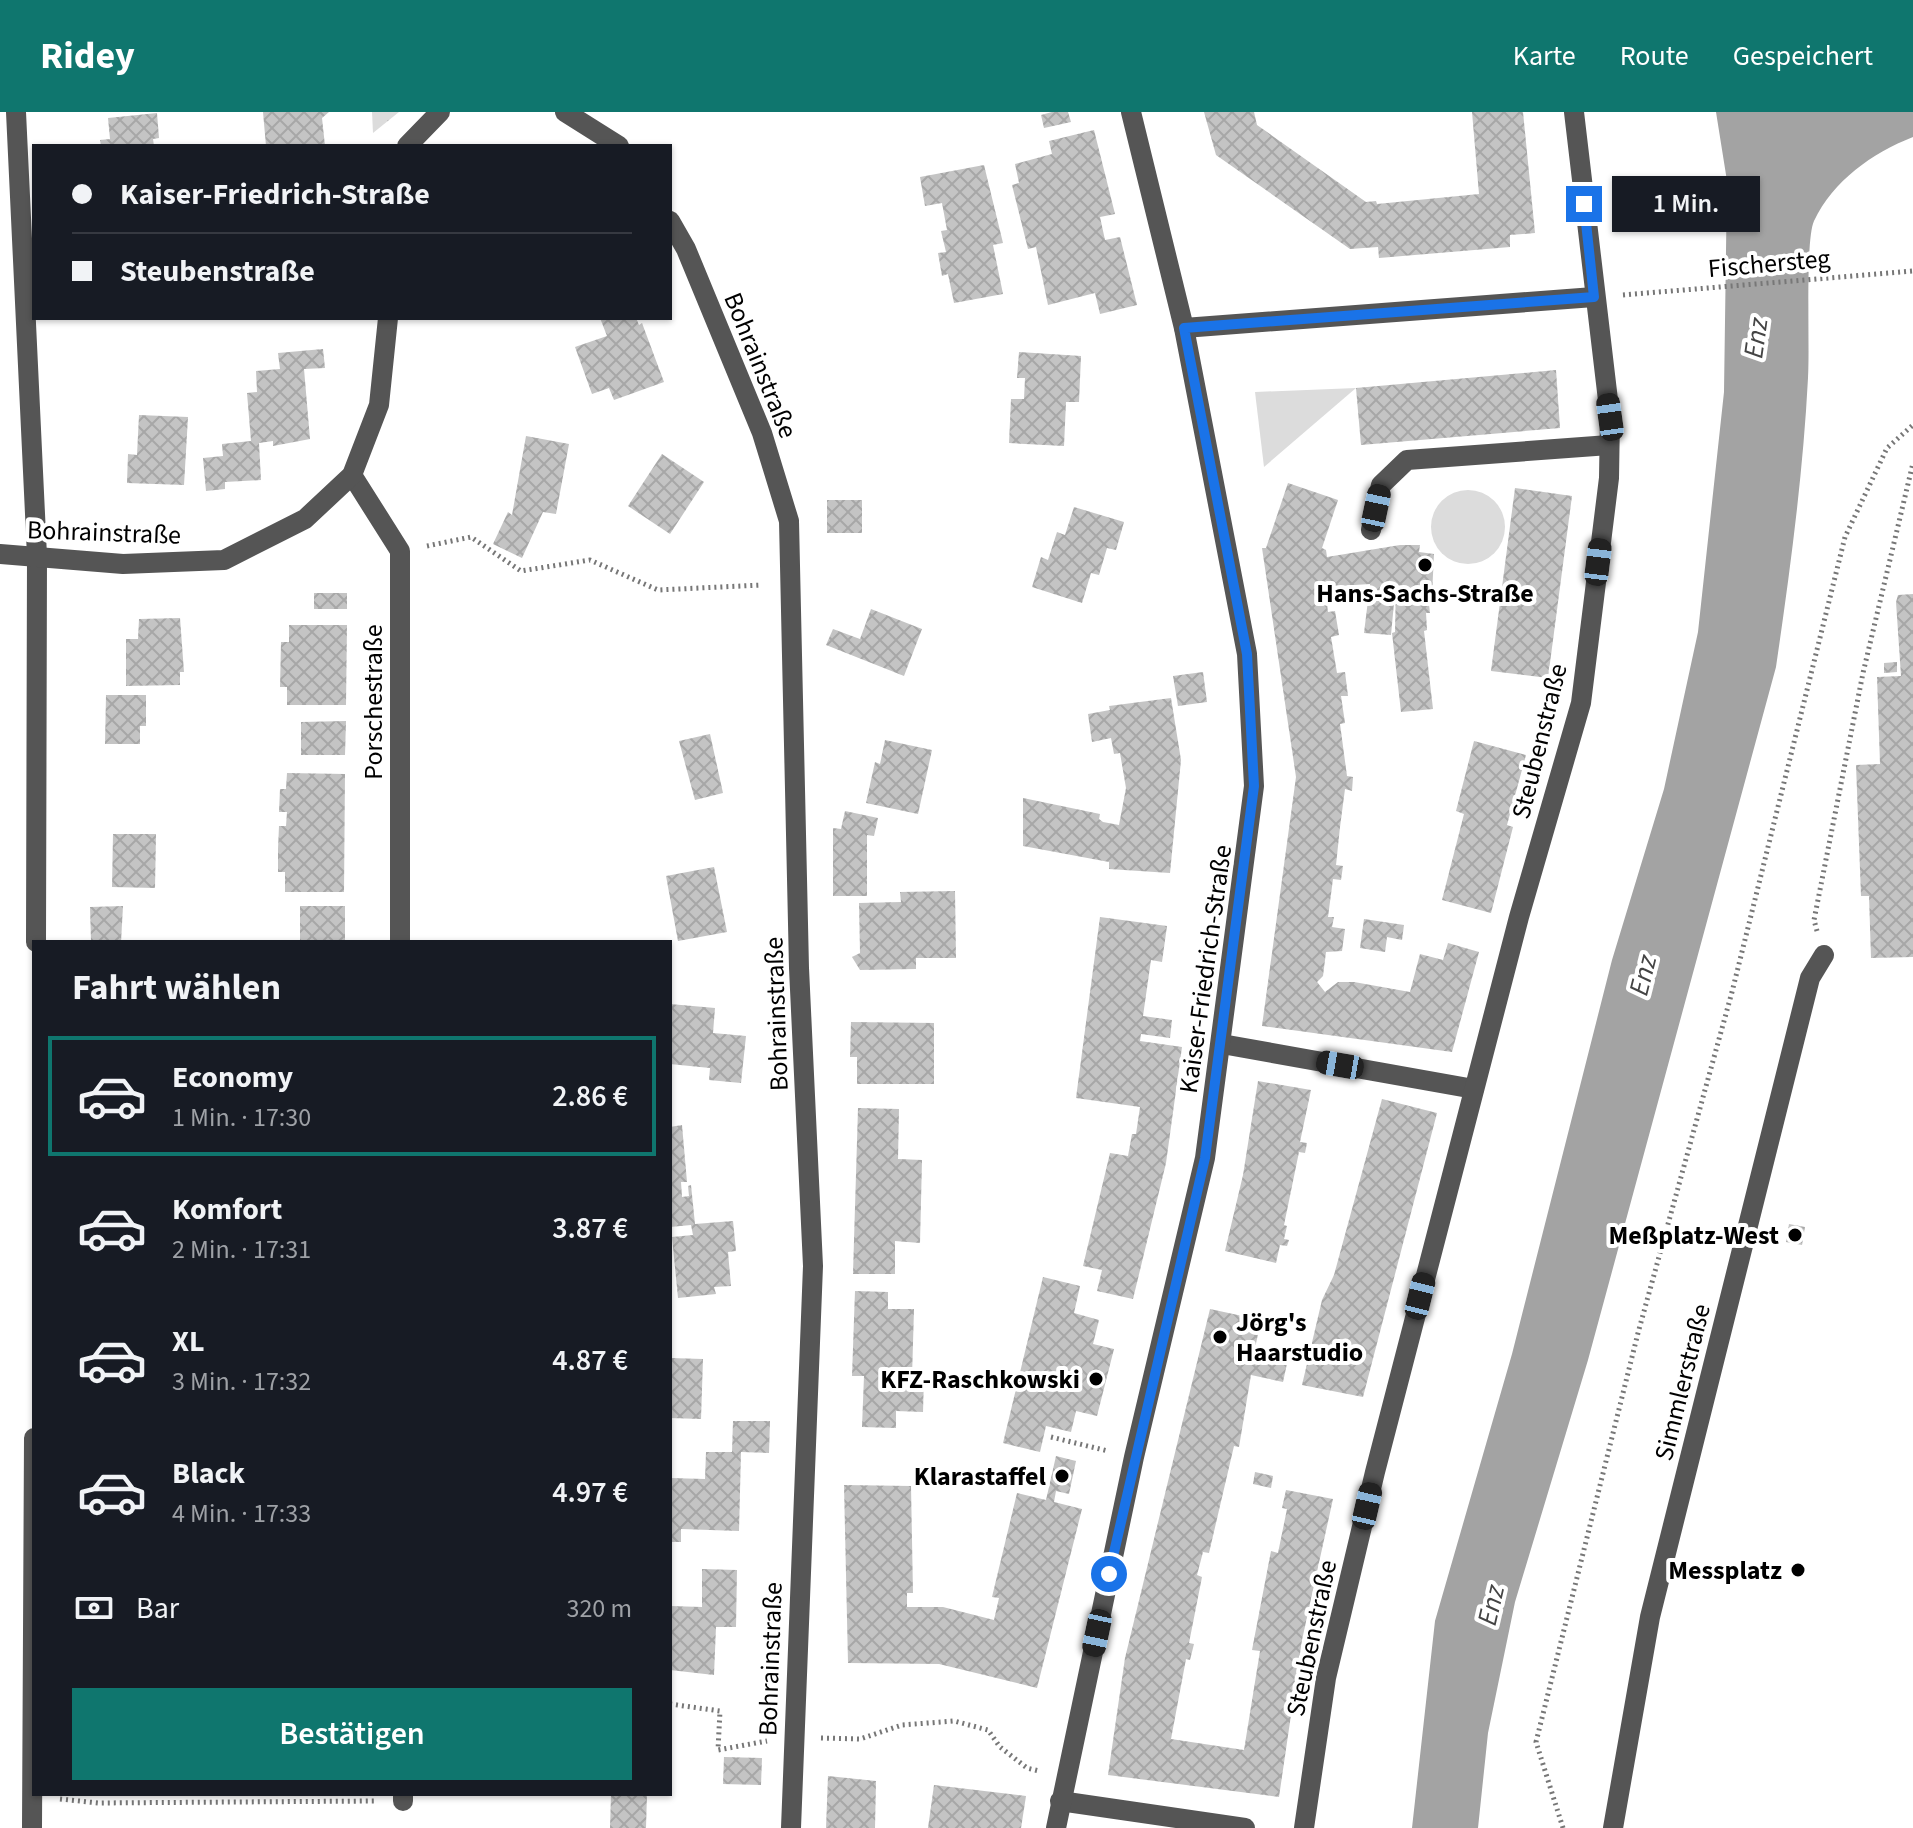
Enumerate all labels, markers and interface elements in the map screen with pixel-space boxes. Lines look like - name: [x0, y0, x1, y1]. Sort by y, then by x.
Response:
- text: Ridey: [40, 29, 135, 83]
- text: Karte: [1513, 36, 1576, 76]
- text: Route: [1620, 36, 1689, 76]
- text: Gespeichert: [1733, 36, 1873, 76]
- text: Kaiser-Friedrich-Straße: [120, 173, 430, 216]
- callout: 1 Min.: [1612, 176, 1760, 232]
- text: 1 Min.: [1653, 185, 1719, 222]
- route end: [1566, 186, 1602, 222]
- street label: Fischersteg: [1706, 240, 1832, 287]
- text: Steubenstraße: [120, 250, 315, 293]
- street label: Bohrainstraße: [715, 287, 807, 444]
- water label: Enz: [1733, 314, 1779, 361]
- car: [1595, 392, 1625, 442]
- car: [1359, 482, 1393, 534]
- street label: Bohrainstraße: [26, 511, 182, 554]
- car: [1583, 537, 1613, 587]
- marker: Hans-Sachs-Straße: [1416, 556, 1434, 574]
- place label: Hans-Sachs-Straße: [1316, 575, 1534, 612]
- street label: Porschestraße: [355, 624, 392, 780]
- street label: Steubenstraße: [1502, 660, 1577, 823]
- street label: Kaiser-Friedrich-Straße: [1170, 843, 1241, 1096]
- street label: Bohrainstraße: [755, 936, 798, 1092]
- water label: Enz: [1619, 949, 1668, 1000]
- text: Fahrt wählen: [72, 962, 281, 1013]
- car: [1314, 1049, 1366, 1081]
- text: Economy: [172, 1056, 293, 1099]
- icon: car: [76, 1060, 148, 1132]
- text: 2.86 €: [552, 1075, 628, 1118]
- text: 1 Min. · 17:30: [172, 1099, 311, 1136]
- text: Komfort: [172, 1188, 282, 1231]
- icon: car: [76, 1192, 148, 1264]
- text: 3.87 €: [552, 1207, 628, 1250]
- place label: Meßplatz-West: [1609, 1217, 1779, 1254]
- marker: Meßplatz-West: [1786, 1226, 1804, 1244]
- text: 2 Min. · 17:31: [172, 1231, 311, 1268]
- car: [1403, 1270, 1437, 1322]
- street label: Simmlerstraße: [1645, 1300, 1720, 1464]
- place label: Jörg's Haarstudio: [1236, 1304, 1363, 1371]
- text: XL: [172, 1320, 205, 1363]
- icon: car: [76, 1324, 148, 1396]
- marker: Jörg's Haarstudio: [1211, 1328, 1229, 1346]
- text: 4.87 €: [552, 1339, 628, 1382]
- place label: KFZ-Raschkowski: [880, 1361, 1080, 1398]
- text: 3 Min. · 17:32: [172, 1363, 311, 1400]
- marker: KFZ-Raschkowski: [1087, 1370, 1105, 1388]
- text: Black: [172, 1452, 245, 1495]
- icon: car: [76, 1456, 148, 1528]
- place label: Klarastaffel: [914, 1458, 1047, 1495]
- marker: Klarastaffel: [1053, 1467, 1071, 1485]
- text: 4.97 €: [552, 1471, 628, 1514]
- car: [1350, 1480, 1384, 1532]
- text: 4 Min. · 17:33: [172, 1495, 311, 1532]
- place label: Messplatz: [1668, 1552, 1782, 1589]
- route start: [1091, 1556, 1127, 1592]
- street label: Steubenstraße: [1277, 1557, 1346, 1720]
- marker: Messplatz: [1789, 1561, 1807, 1579]
- water label: Enz: [1467, 1580, 1515, 1629]
- street label: Bohrainstraße: [749, 1581, 792, 1737]
- icon: cash: [72, 1586, 116, 1630]
- text: Bar: [136, 1587, 179, 1630]
- text: 320 m: [566, 1590, 632, 1627]
- car: [1080, 1607, 1114, 1659]
- button: Bestätigen: [72, 1688, 632, 1780]

